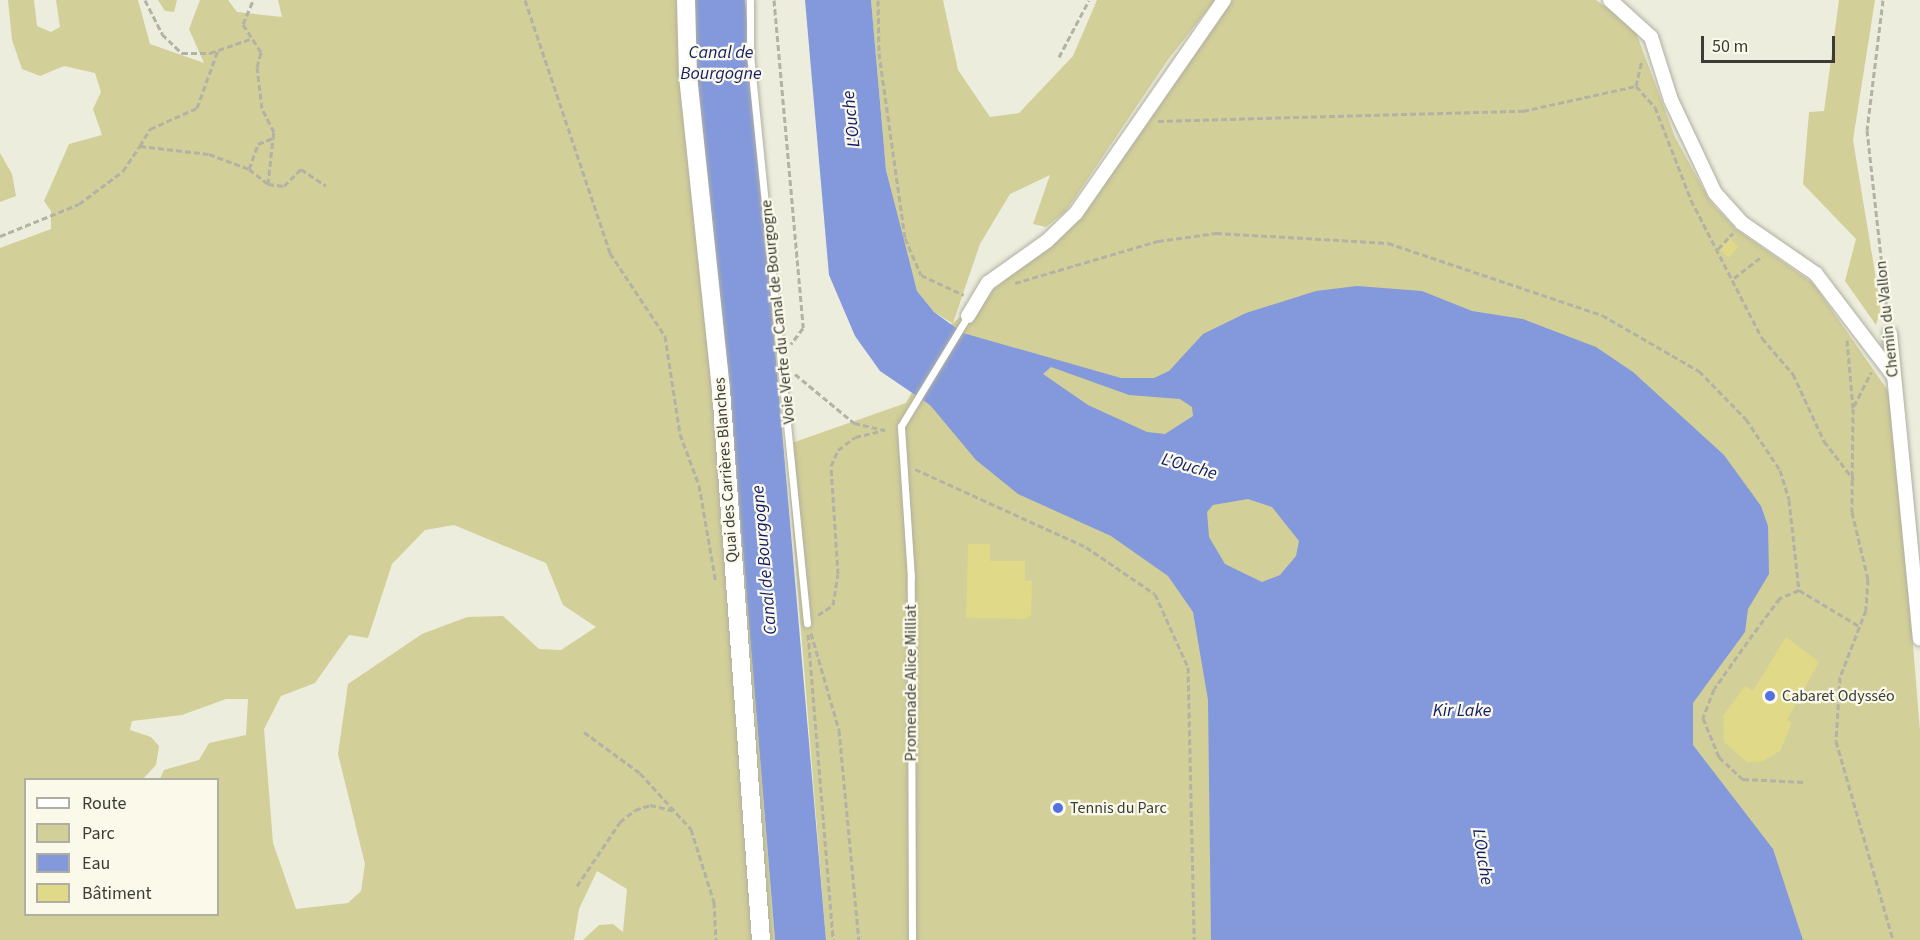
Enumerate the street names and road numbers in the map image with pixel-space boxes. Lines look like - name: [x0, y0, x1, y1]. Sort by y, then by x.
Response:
- street label: Voie Verte du Canal de Bourgogne: [757, 199, 799, 425]
- street label: Chemin du Vallon: [1871, 260, 1903, 378]
- street label: Quai des Carrières Blanches: [710, 377, 742, 563]
- street label: Promenade Alice Milliat: [901, 605, 921, 761]

